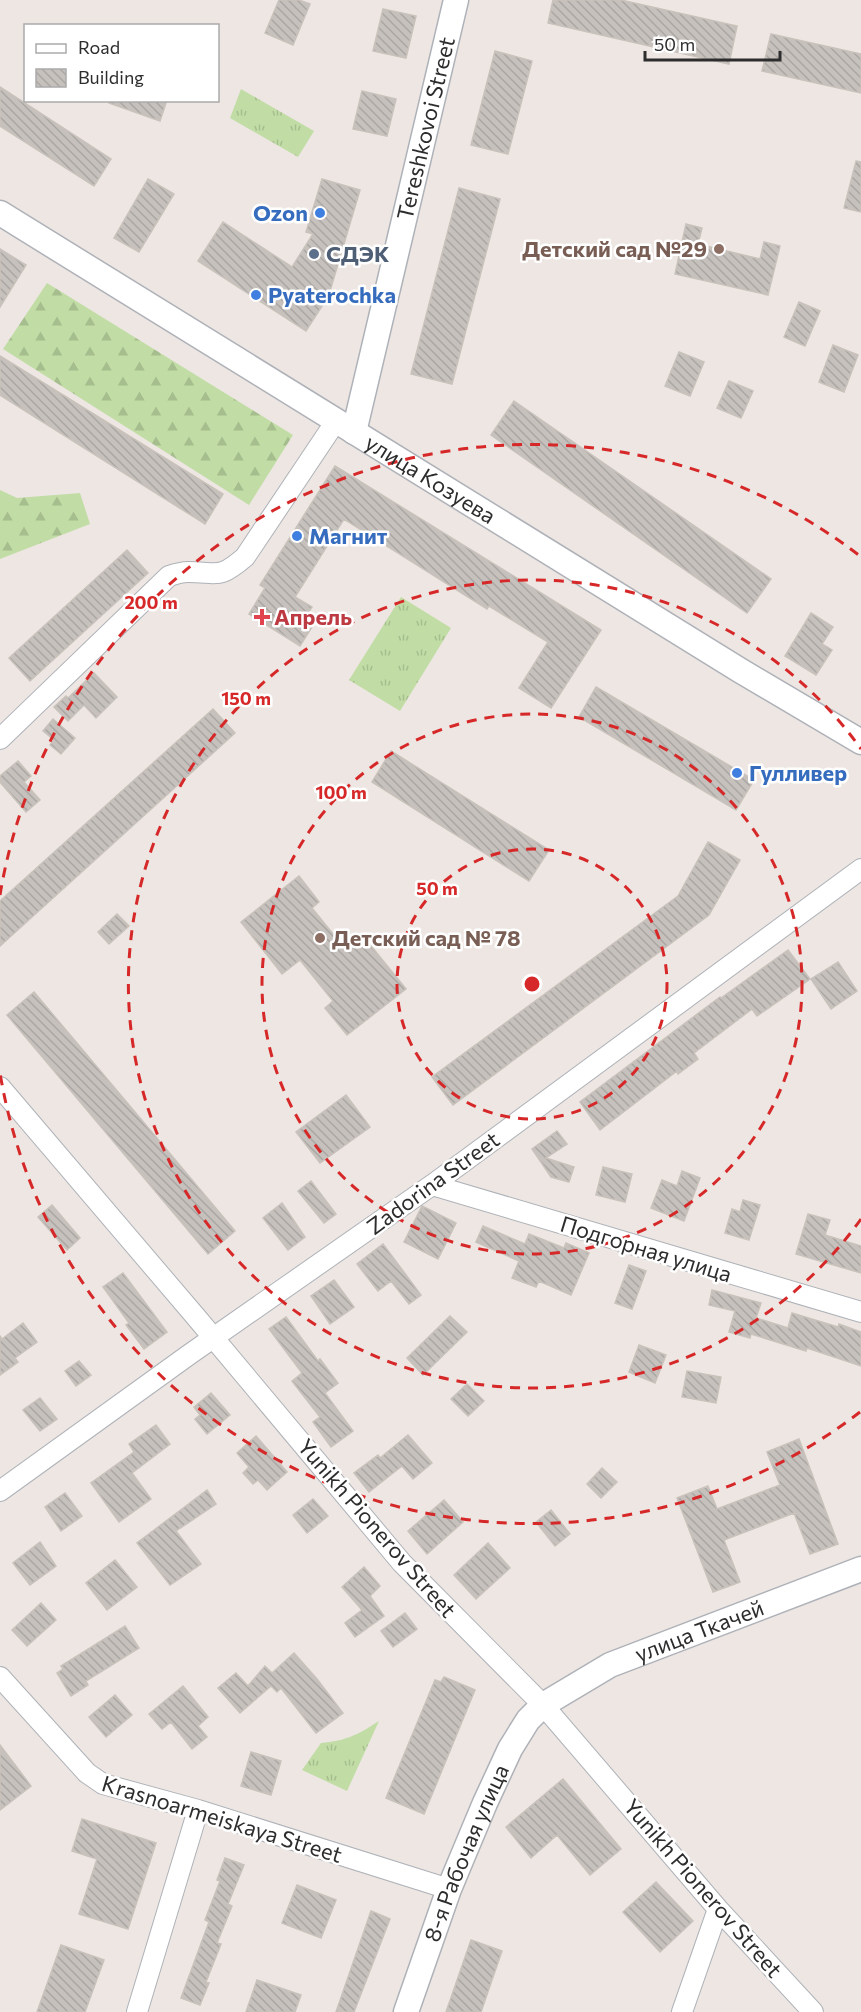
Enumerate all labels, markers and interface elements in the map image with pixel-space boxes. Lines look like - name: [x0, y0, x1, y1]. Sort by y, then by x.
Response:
- legend: [24, 24, 219, 102]
- scale bar: [645, 24, 780, 62]
- text: 50 m: [654, 33, 695, 55]
- street label: Tereshkovoi Street: [391, 34, 460, 222]
- text: Road: [78, 36, 120, 58]
- text: Building: [78, 66, 144, 88]
- place label: Ozon: [253, 199, 308, 226]
- marker: Ozon: [313, 206, 327, 220]
- place label: Детский сад №29: [522, 235, 707, 262]
- place label: СДЭК: [326, 240, 389, 267]
- marker: Детский сад №29: [712, 242, 726, 256]
- marker: СДЭК: [307, 247, 321, 261]
- place label: Pyaterochka: [268, 281, 396, 308]
- marker: Pyaterochka: [249, 288, 263, 302]
- street label: улица Козуева: [361, 428, 501, 529]
- place label: Магнит: [309, 522, 388, 549]
- marker: Магнит: [290, 529, 304, 543]
- text: 200 m: [124, 591, 178, 613]
- place label: Апрель: [274, 603, 352, 630]
- marker: Апрель: [255, 610, 269, 624]
- text: 150 m: [221, 687, 271, 709]
- place label: Гулливер: [749, 759, 847, 786]
- marker: Гулливер: [730, 766, 744, 780]
- text: 100 m: [315, 781, 367, 803]
- text: 50 m: [416, 877, 458, 899]
- place label: Детский сад № 78: [332, 924, 521, 951]
- marker: Детский сад № 78: [313, 931, 327, 945]
- centre of rings: [522, 974, 542, 994]
- street label: Zadorina Street: [361, 1126, 504, 1240]
- street label: Подгорная улица: [557, 1210, 735, 1287]
- street label: Yunikh Pionerov Street: [292, 1433, 462, 1623]
- street label: улица Ткачей: [631, 1594, 767, 1667]
- street label: 8-я Рабочая улица: [418, 1760, 514, 1945]
- street label: Krasnoarmeiskaya Street: [99, 1769, 345, 1868]
- street label: Yunikh Pionerov Street: [618, 1793, 788, 1983]

